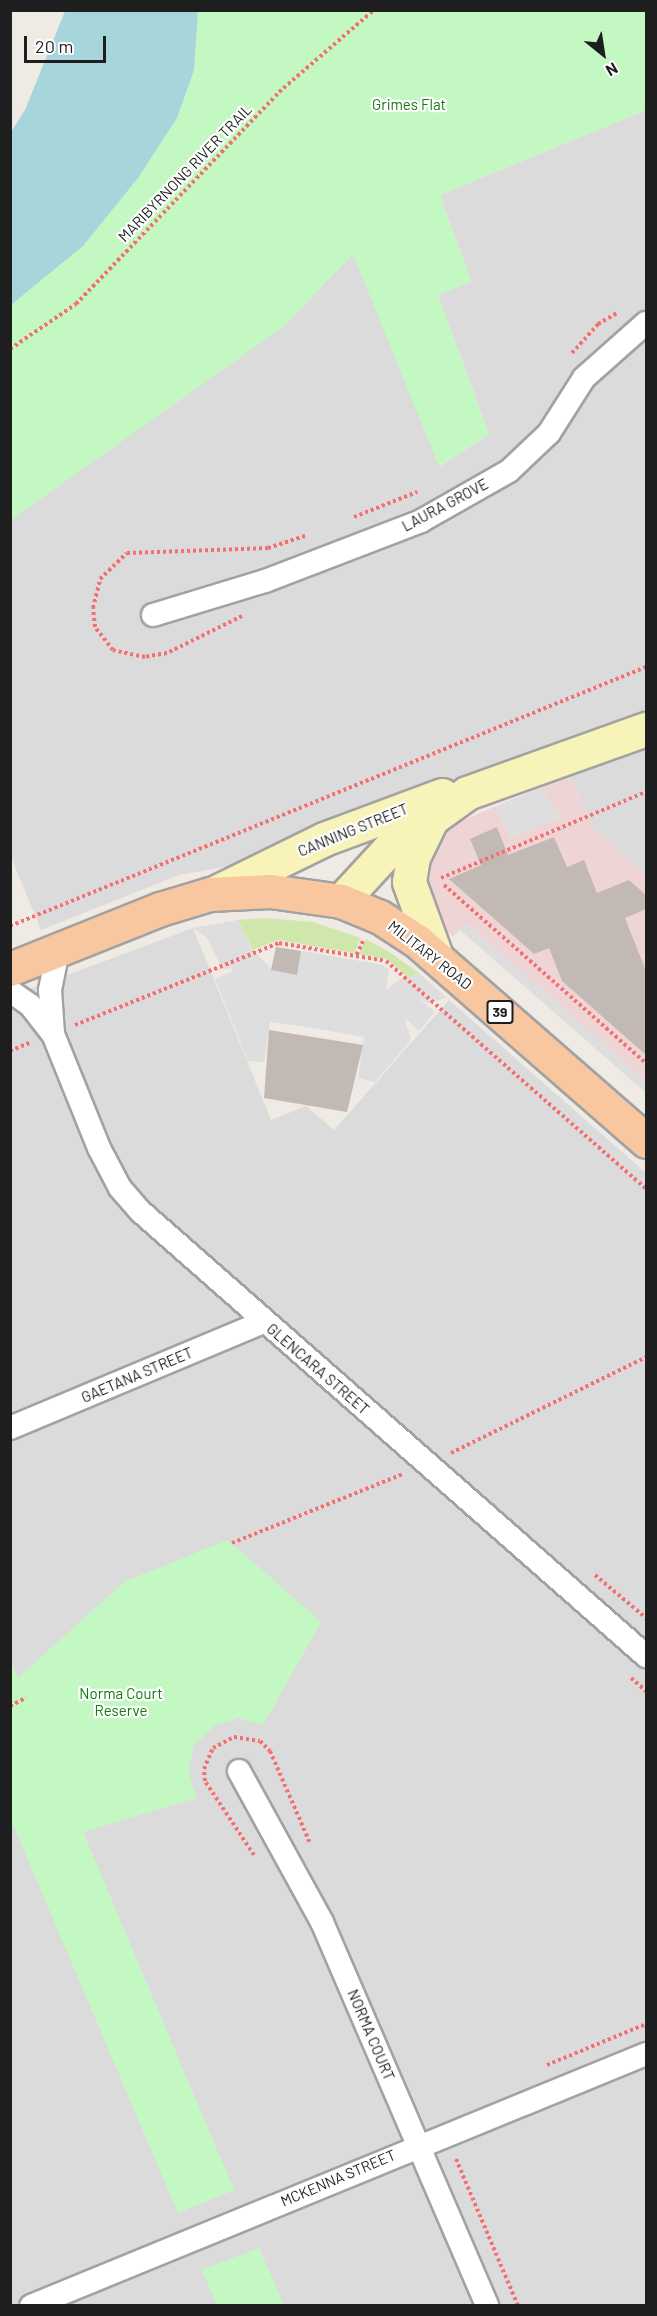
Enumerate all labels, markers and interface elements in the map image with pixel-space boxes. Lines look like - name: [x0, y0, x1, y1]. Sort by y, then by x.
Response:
- scale bar: [27, 24, 110, 62]
- north arrow: [573, 24, 633, 84]
- text: 20 m: [35, 35, 73, 57]
- text: N: [603, 59, 622, 81]
- park label: Grimes Flat: [372, 96, 446, 114]
- street label: MARIBYRNONG RIVER TRAIL: [115, 100, 255, 246]
- street label: LAURA GROVE: [399, 475, 491, 535]
- street label: CANNING STREET: [295, 800, 411, 860]
- street label: MILITARY ROAD: [385, 917, 475, 993]
- road number: 39: [486, 1001, 514, 1023]
- street label: GLENCARA STREET: [263, 1320, 373, 1418]
- street label: GAETANA STREET: [79, 1343, 195, 1407]
- park label: Norma Court Reserve: [79, 1684, 163, 1719]
- street label: NORMA COURT: [344, 1987, 398, 2083]
- street label: MCKENNA STREET: [278, 2146, 398, 2210]

